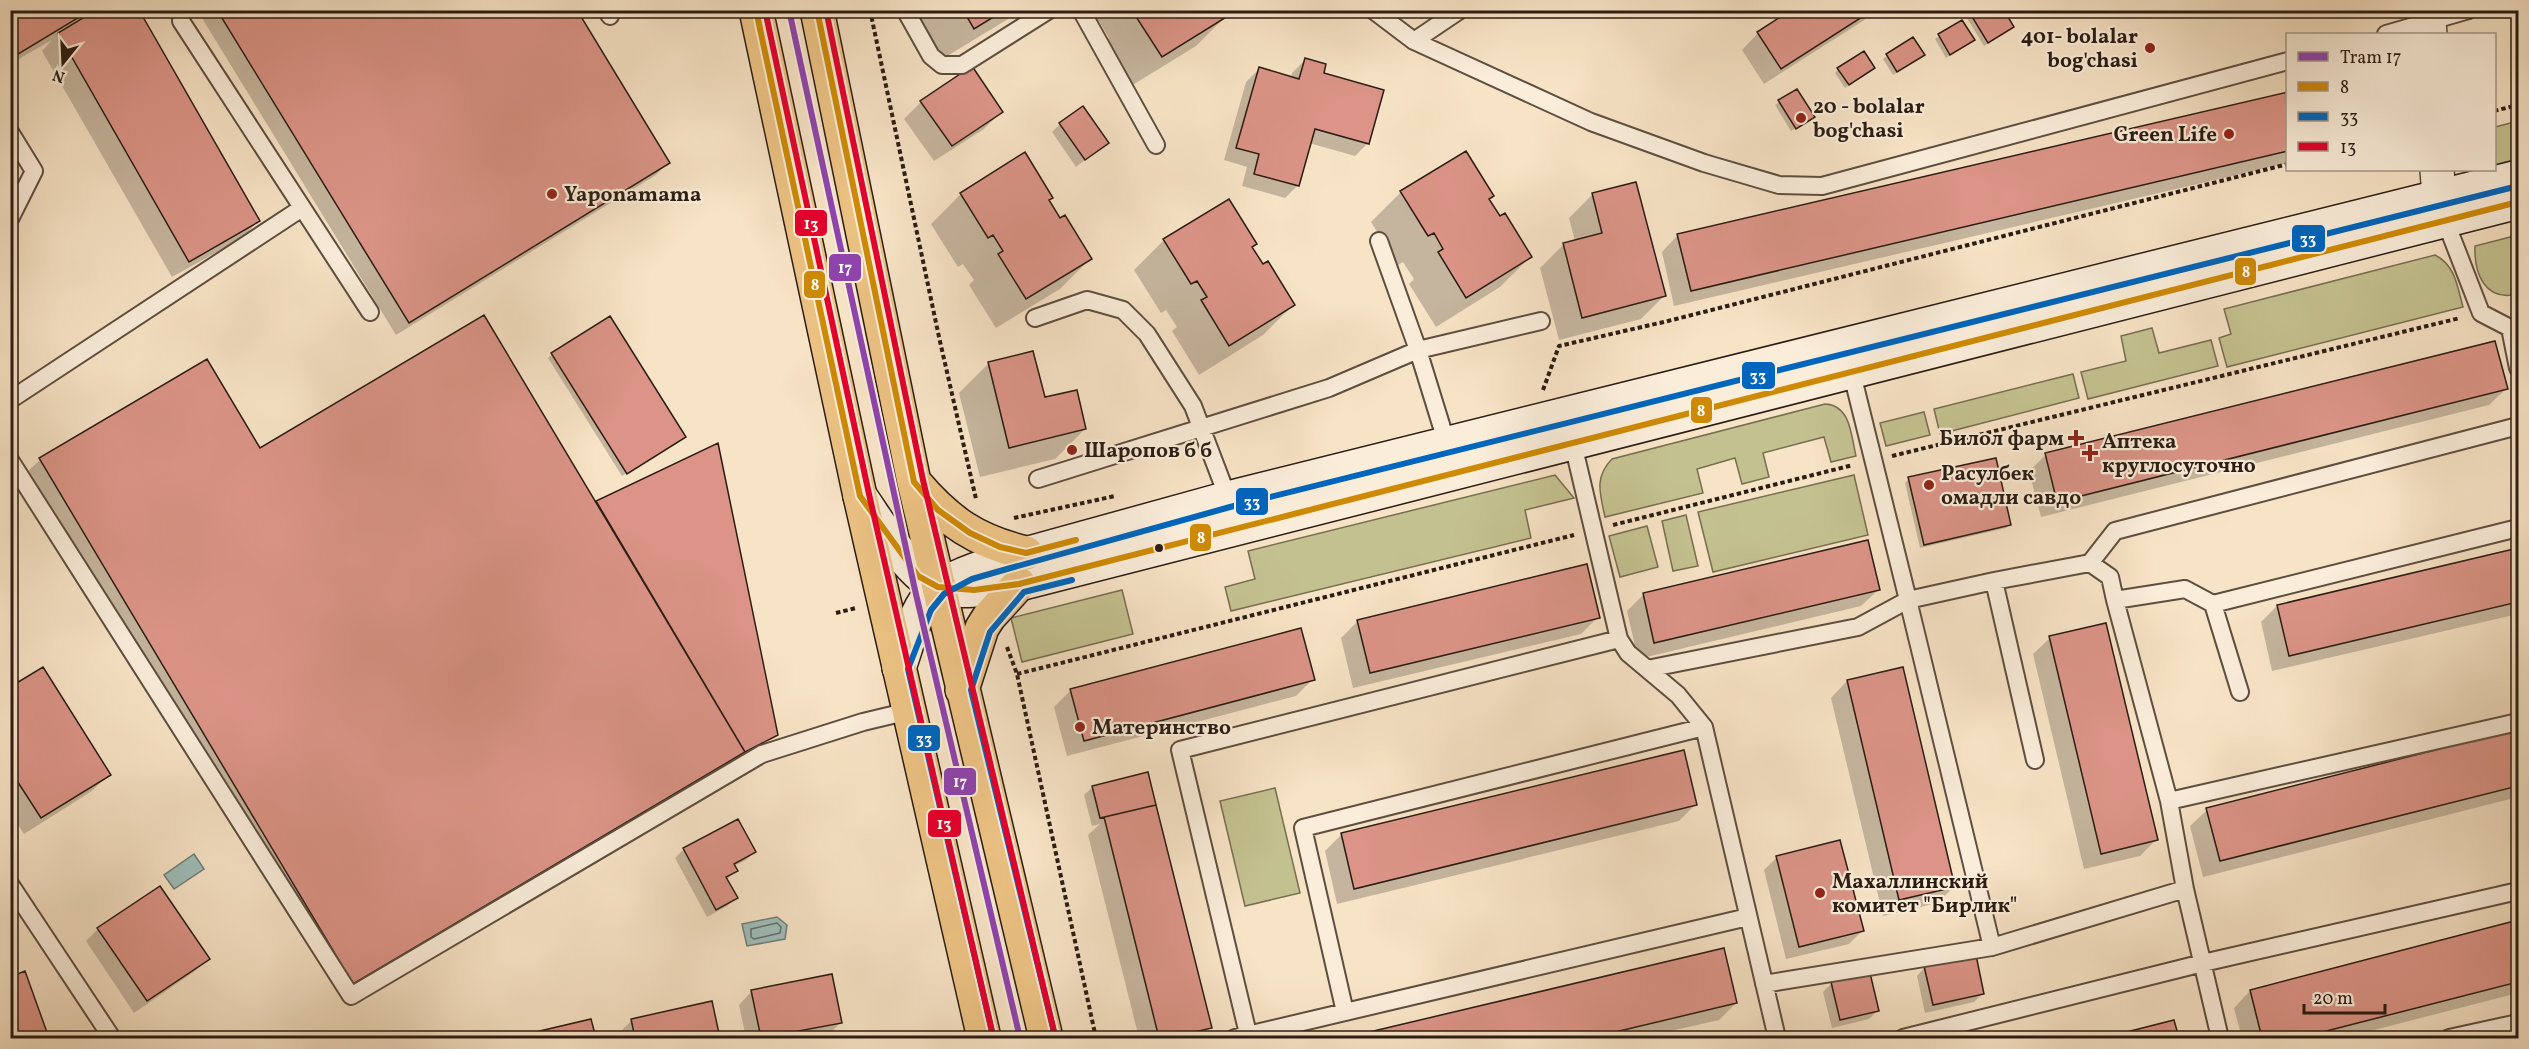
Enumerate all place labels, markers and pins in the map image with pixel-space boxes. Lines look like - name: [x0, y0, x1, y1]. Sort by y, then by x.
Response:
- place label: 401- bolalar bog'chasi: [2021, 23, 2138, 76]
- marker: 401- bolalar bog'chasi: [2143, 41, 2157, 55]
- place label: 20 - bolalar bog'chasi: [1813, 93, 1925, 146]
- marker: 20 - bolalar bog'chasi: [1794, 111, 1808, 125]
- place label: Green Life: [2113, 121, 2217, 150]
- marker: Green Life: [2222, 127, 2236, 141]
- place label: Yaponamama: [564, 181, 701, 210]
- marker: Yaponamama: [545, 187, 559, 201]
- place label: Билол фарм: [1939, 425, 2064, 454]
- place label: Аптека круглосуточно: [2102, 428, 2256, 481]
- marker: Билол фарм: [2069, 431, 2083, 445]
- place label: Шаропов б б: [1084, 437, 1212, 466]
- marker: Шаропов б б: [1065, 443, 1079, 457]
- marker: Аптека круглосуточно: [2083, 446, 2097, 460]
- place label: Расулбек омадли савдо: [1941, 460, 2081, 513]
- marker: Расулбек омадли савдо: [1922, 478, 1936, 492]
- unlabelled marker: [1153, 542, 1165, 554]
- place label: Материнство: [1092, 714, 1231, 743]
- marker: Материнство: [1073, 720, 1087, 734]
- place label: Махаллинский комитет "Бирлик": [1832, 868, 2018, 921]
- marker: Махаллинский комитет "Бирлик": [1813, 886, 1827, 900]

